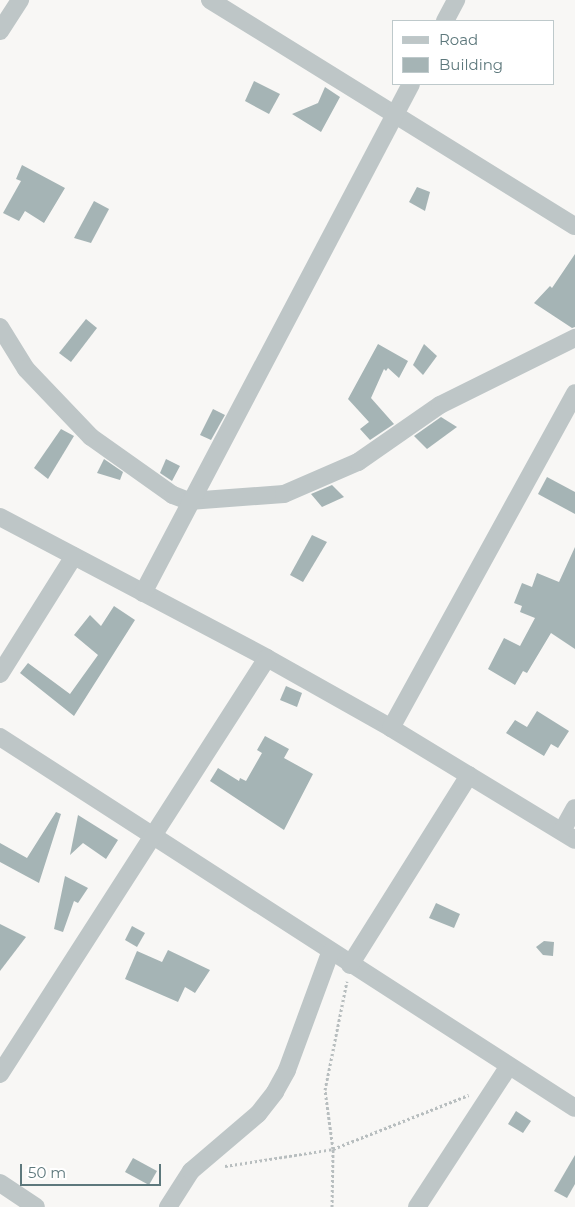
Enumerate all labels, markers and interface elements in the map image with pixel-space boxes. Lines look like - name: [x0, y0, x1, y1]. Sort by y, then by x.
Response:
- legend: [392, 20, 555, 85]
- text: Road: [439, 30, 478, 49]
- text: Building: [439, 55, 503, 74]
- scale bar: [22, 1154, 164, 1186]
- text: 50 m: [28, 1163, 66, 1182]

